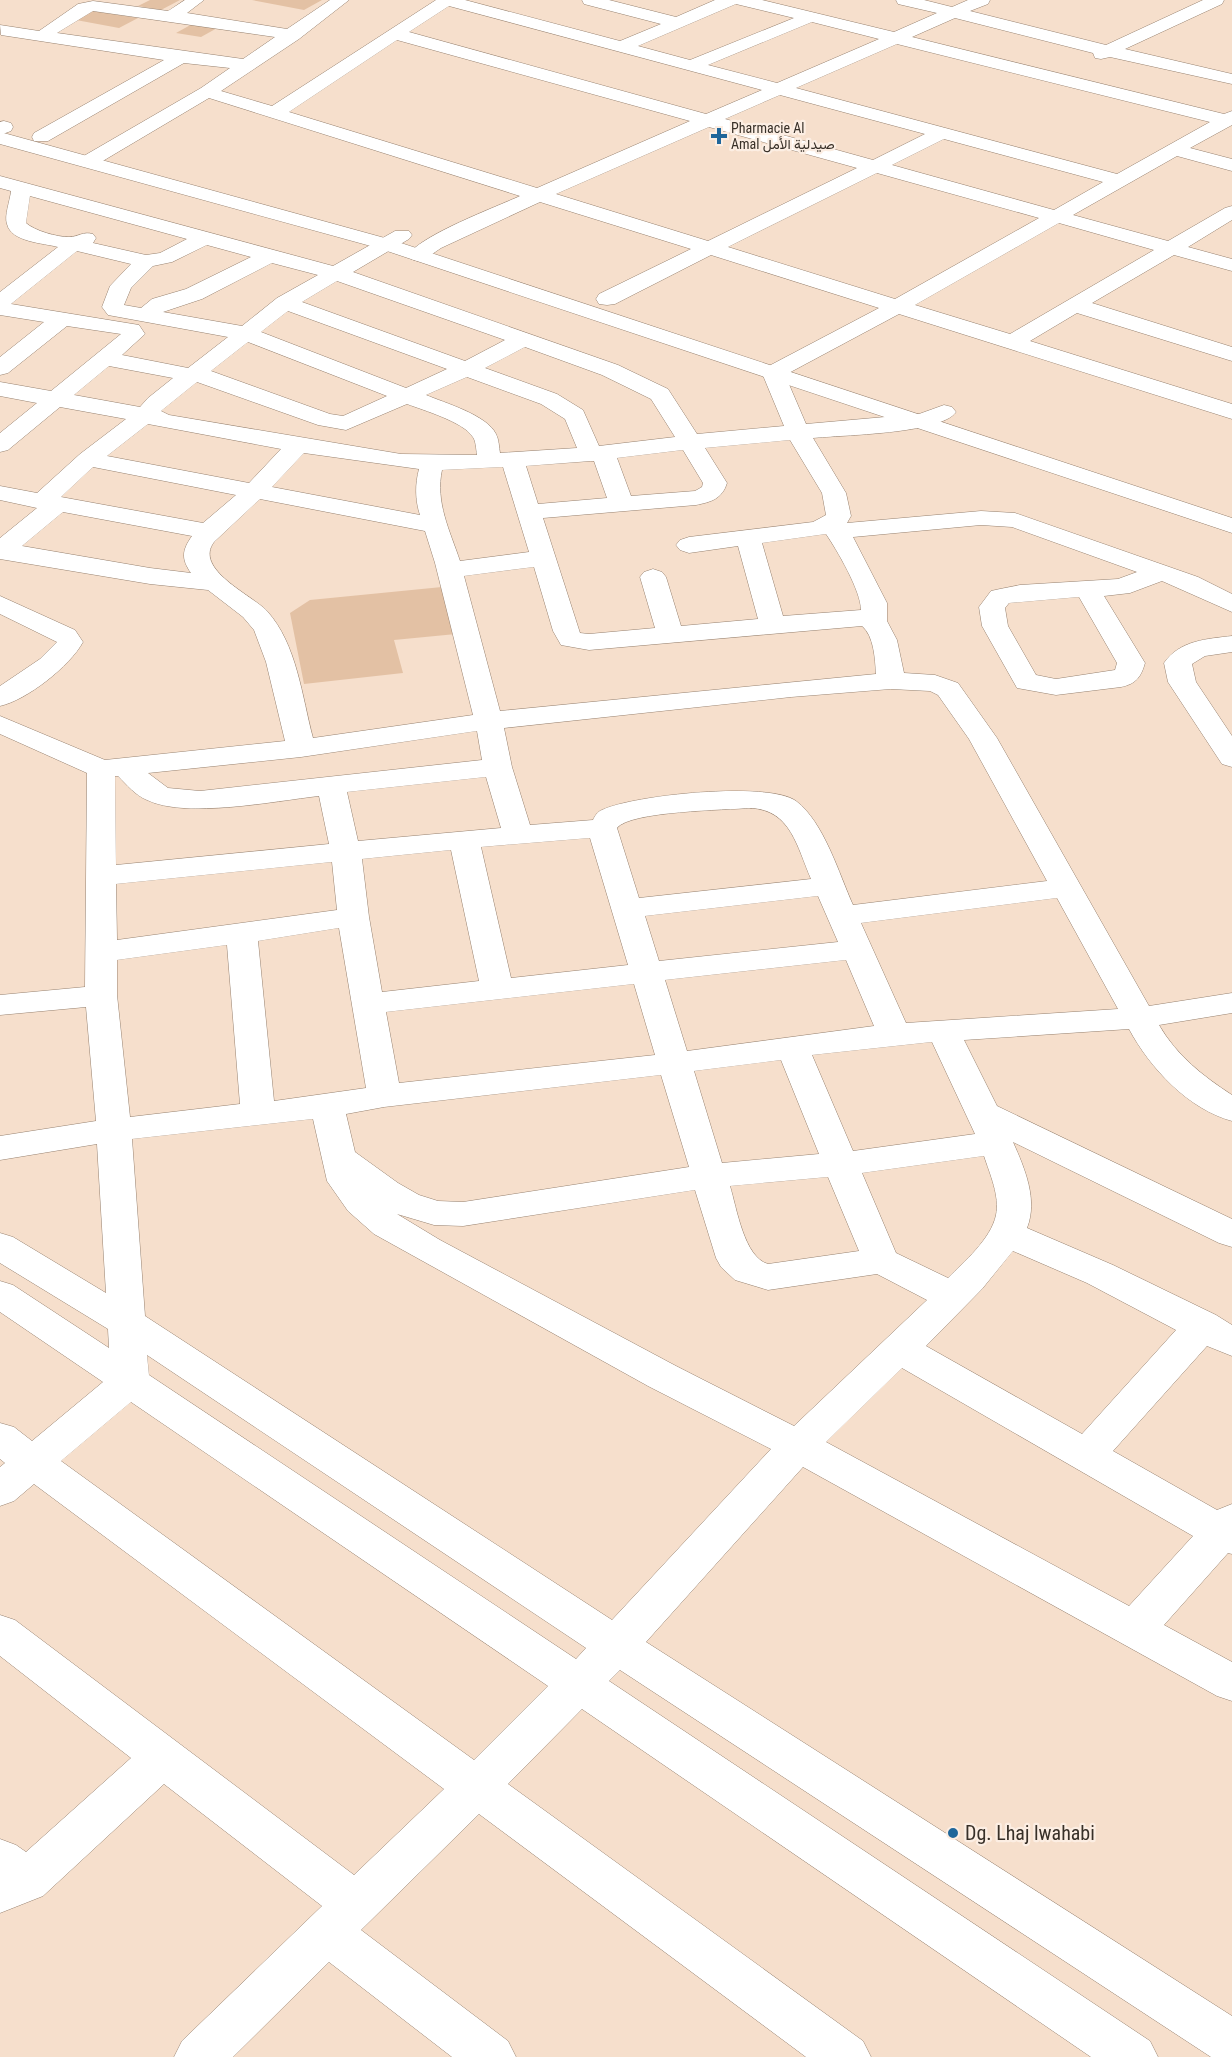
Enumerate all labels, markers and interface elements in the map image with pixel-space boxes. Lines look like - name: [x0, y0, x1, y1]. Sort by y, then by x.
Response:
- place label: Pharmacie Al Amal صيدلية الأمل: [731, 120, 835, 153]
- marker: Pharmacie Al Amal صيدلية الأمل: [712, 129, 726, 143]
- place label: Dg. Lhaj lwahabi: [965, 1821, 1095, 1845]
- marker: Dg. Lhaj lwahabi: [946, 1826, 960, 1840]

